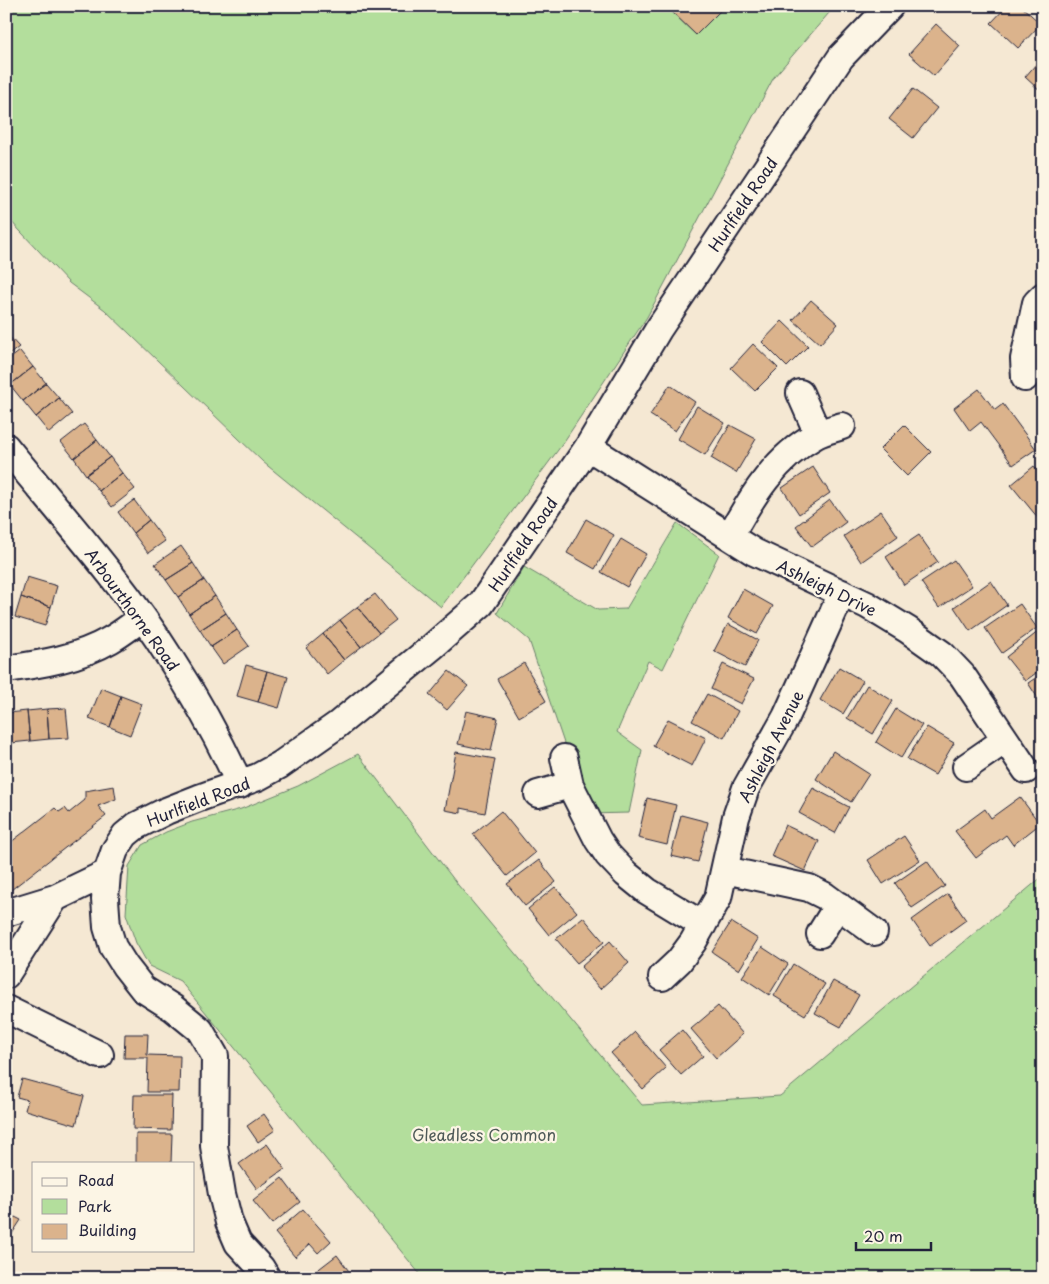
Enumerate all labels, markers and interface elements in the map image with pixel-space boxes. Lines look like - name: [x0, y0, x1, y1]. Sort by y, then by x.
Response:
- street label: Hurlfield Road: [701, 152, 783, 256]
- street label: Hurlfield Road: [481, 492, 563, 596]
- street label: Arbourthorne Road: [80, 543, 186, 675]
- street label: Ashleigh Drive: [773, 552, 881, 622]
- street label: Ashleigh Avenue: [731, 686, 809, 806]
- street label: Hurlfield Road: [143, 770, 253, 832]
- park label: Gleadless Common: [412, 1122, 556, 1146]
- legend: [32, 1162, 195, 1252]
- text: Road: [78, 1168, 114, 1191]
- text: Park: [78, 1194, 112, 1217]
- text: Building: [78, 1218, 137, 1241]
- scale bar: [856, 1219, 932, 1251]
- text: 20 m: [864, 1224, 903, 1247]

